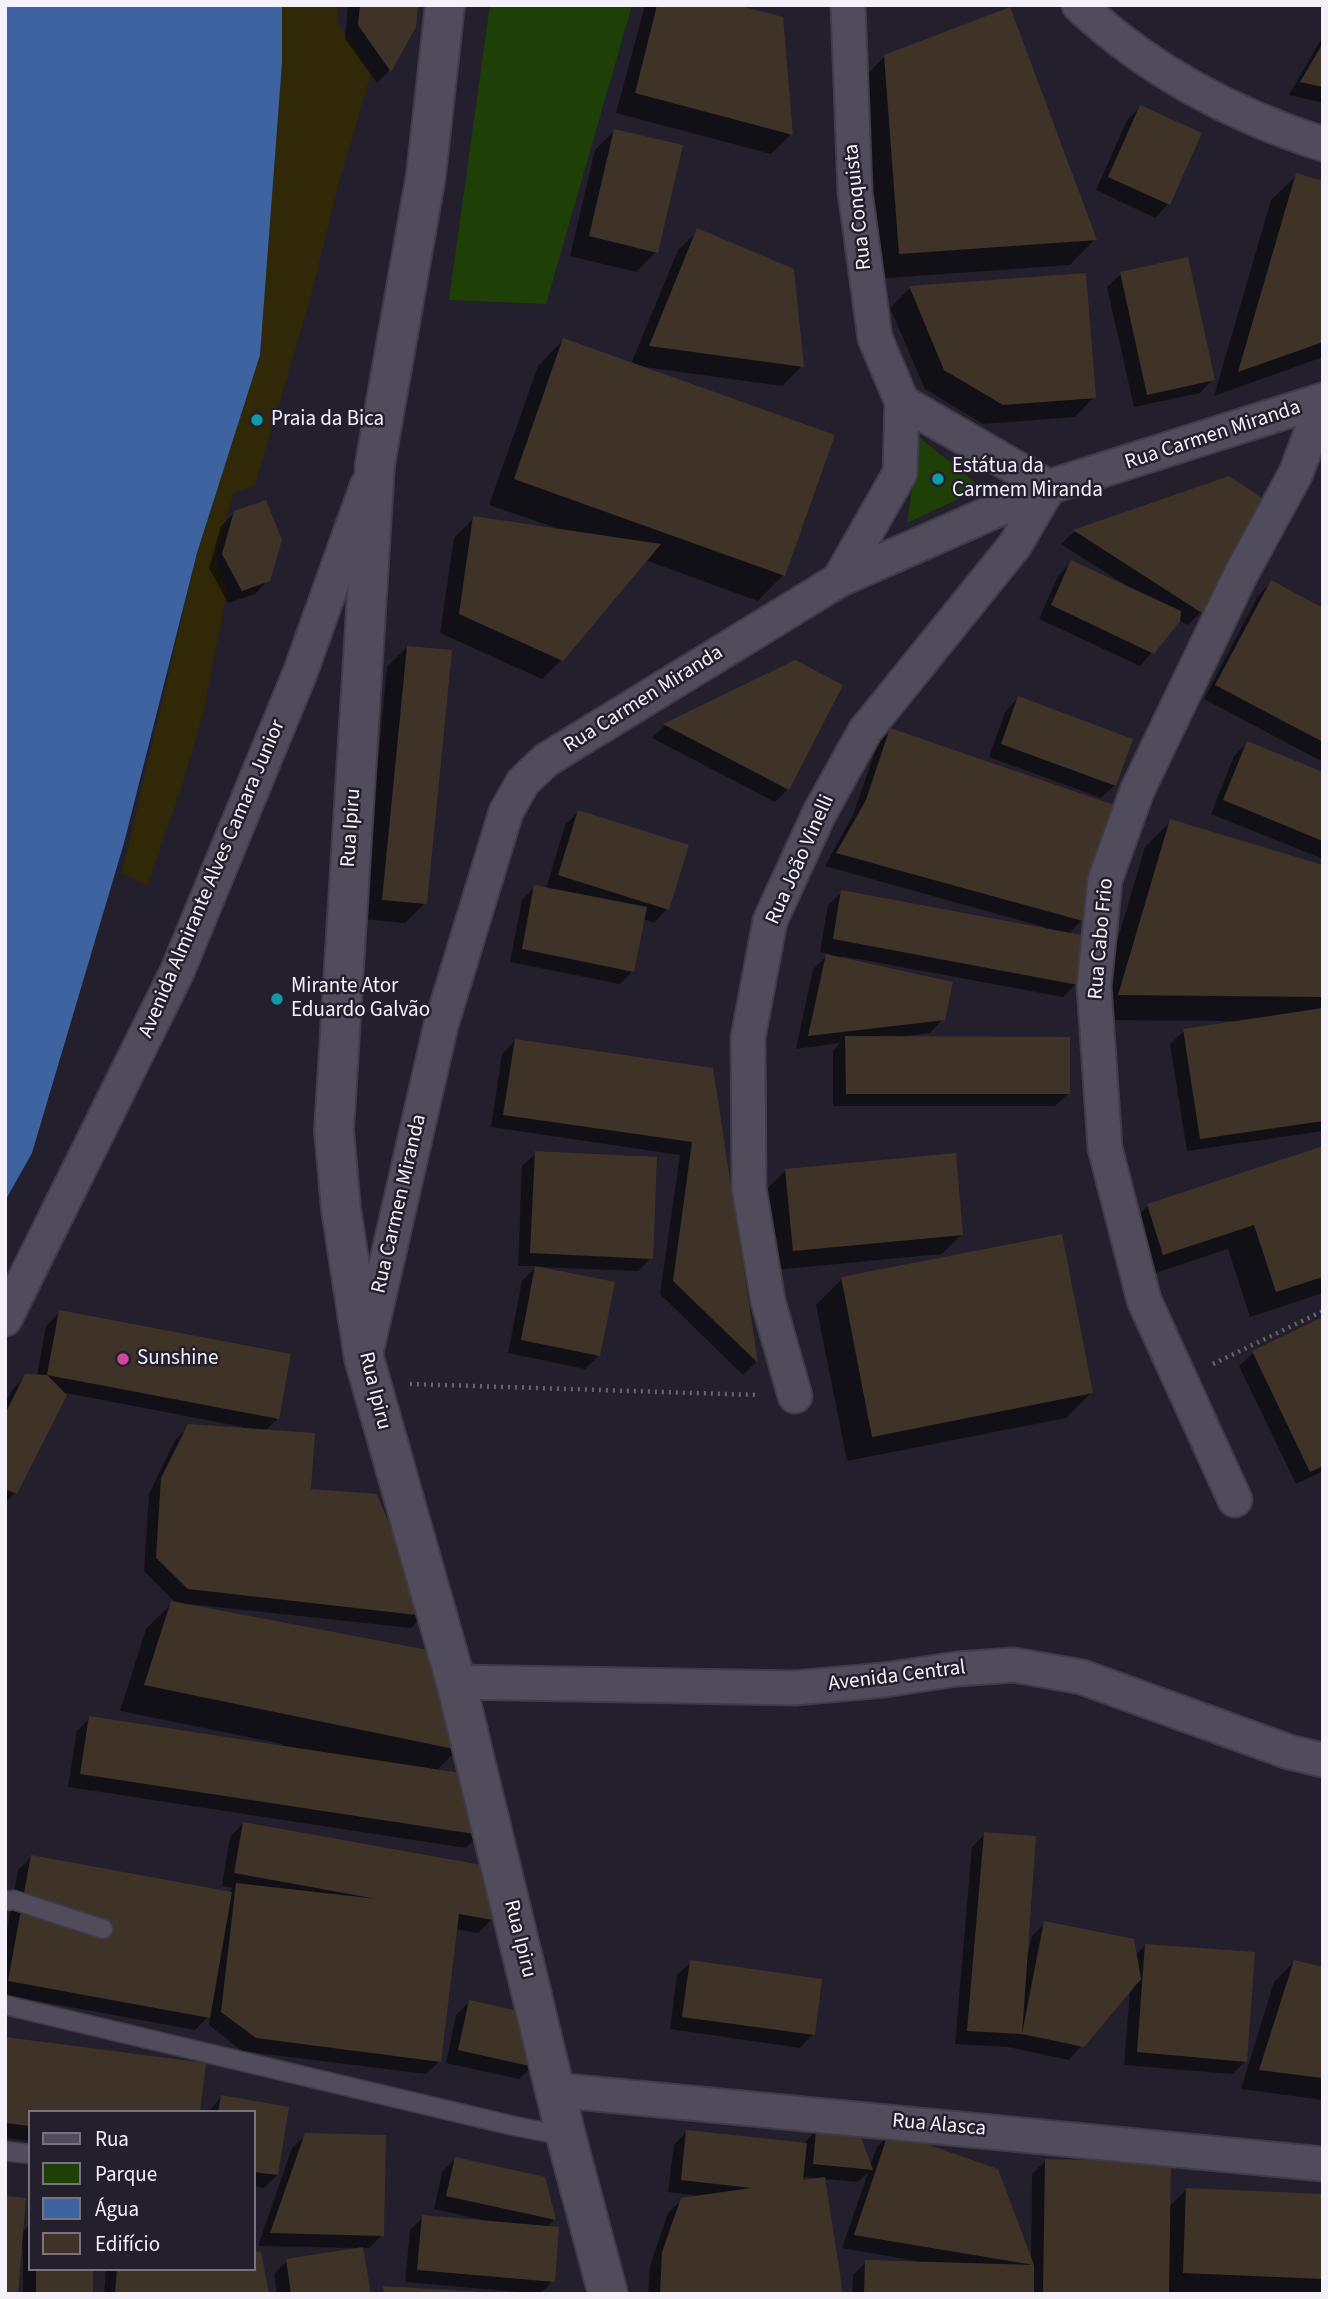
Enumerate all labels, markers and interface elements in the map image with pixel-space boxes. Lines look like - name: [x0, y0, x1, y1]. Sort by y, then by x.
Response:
- street label: Rua Conquista: [840, 143, 878, 271]
- street label: Rua Carmen Miranda: [1122, 396, 1304, 476]
- place label: Praia da Bica: [271, 407, 384, 433]
- marker: Praia da Bica: [249, 412, 265, 428]
- place label: Estátua da Carmem Miranda: [952, 454, 1103, 504]
- marker: Estátua da Carmem Miranda: [930, 471, 946, 487]
- street label: Rua Carmen Miranda: [560, 641, 728, 759]
- street label: Avenida Almirante Alves Camara Junior: [134, 716, 292, 1042]
- street label: Rua Ipiru: [337, 788, 367, 868]
- street label: Rua João Vinelli: [761, 791, 841, 929]
- street label: Rua Cabo Frio: [1084, 877, 1120, 1001]
- place label: Mirante Ator Eduardo Galvão: [291, 974, 430, 1024]
- marker: Mirante Ator Eduardo Galvão: [269, 991, 285, 1007]
- street label: Rua Carmen Miranda: [367, 1112, 433, 1296]
- place label: Sunshine: [137, 1346, 218, 1372]
- street label: Rua Ipiru: [352, 1350, 396, 1432]
- marker: Sunshine: [115, 1351, 131, 1367]
- street label: Avenida Central: [827, 1656, 967, 1698]
- street label: Rua Ipiru: [497, 1898, 541, 1980]
- street label: Rua Alasca: [891, 2109, 987, 2143]
- legend: [28, 2110, 256, 2271]
- text: Rua: [95, 2124, 129, 2154]
- text: Parque: [95, 2159, 157, 2189]
- text: Água: [95, 2194, 139, 2224]
- text: Edifício: [95, 2229, 160, 2259]

